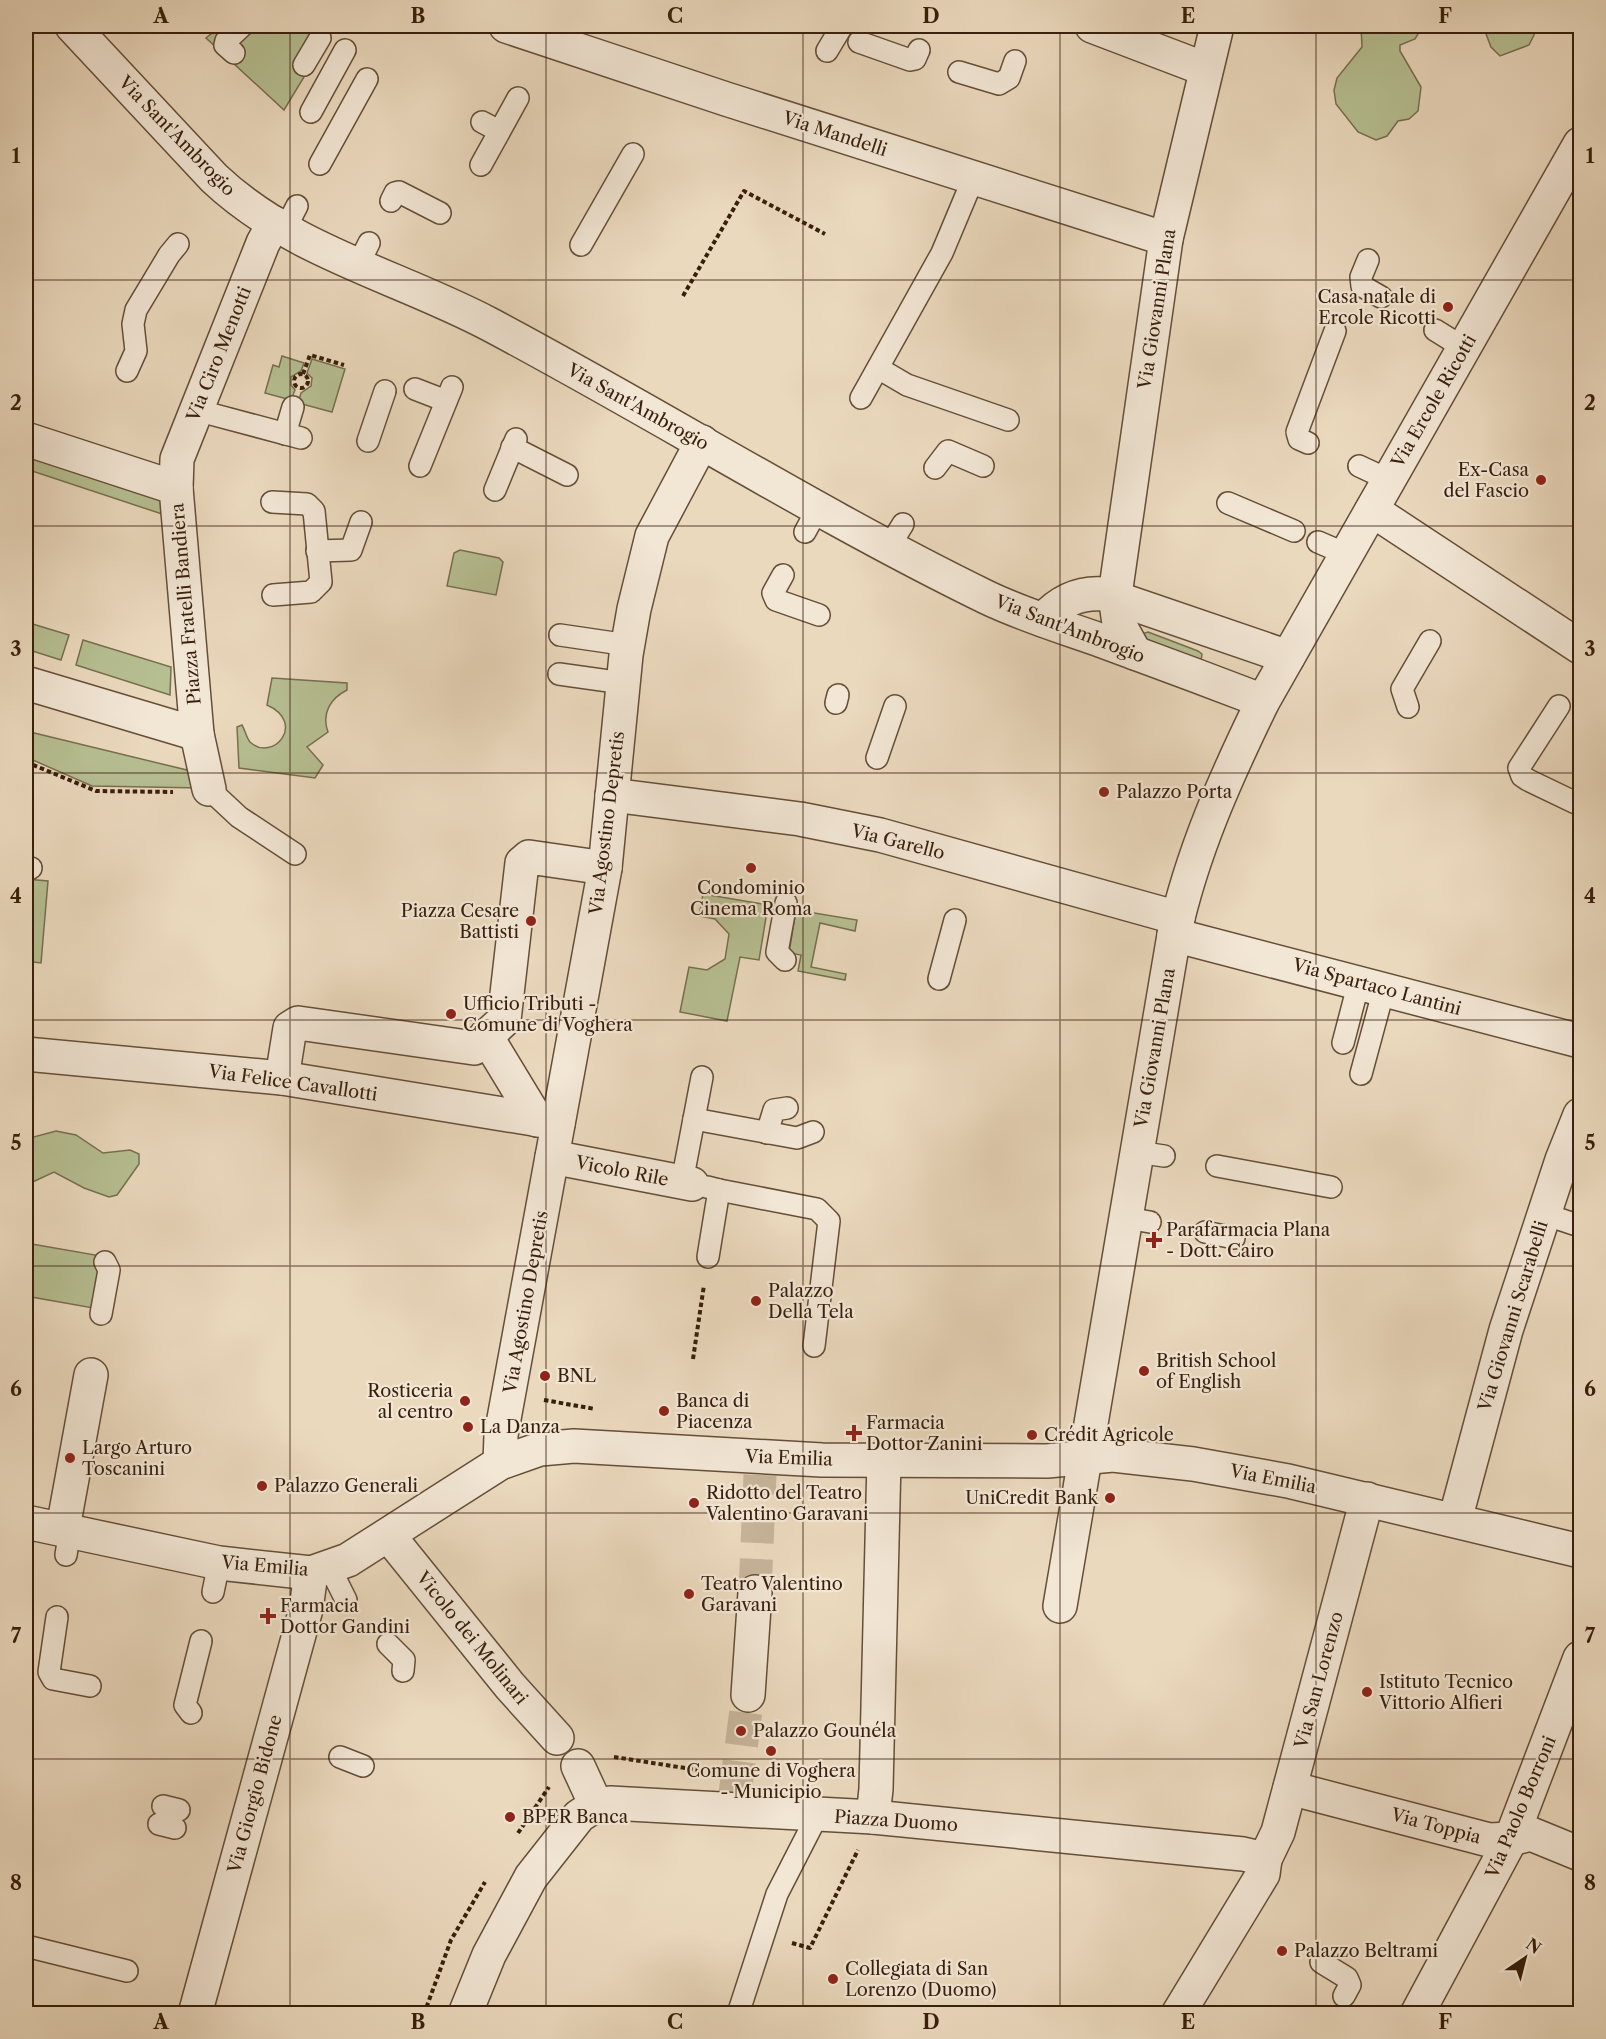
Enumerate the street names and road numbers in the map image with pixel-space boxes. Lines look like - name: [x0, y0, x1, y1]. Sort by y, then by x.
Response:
- street label: Via Sant'Ambrogio: [113, 71, 240, 201]
- street label: Via Mandelli: [779, 106, 891, 161]
- street label: Via Giovanni Plana: [1133, 227, 1181, 392]
- street label: Via Ciro Menotti: [182, 283, 256, 426]
- street label: Via Ercole Ricotti: [1386, 330, 1481, 472]
- street label: Via Sant'Ambrogio: [562, 358, 713, 455]
- street label: Piazza Fratelli Bandiera: [166, 502, 206, 706]
- street label: Via Sant'Ambrogio: [991, 590, 1148, 668]
- street label: Via Agostino Depretis: [585, 730, 629, 917]
- street label: Via Garello: [848, 820, 947, 864]
- street label: Via Spartaco Lantini: [1289, 954, 1464, 1020]
- street label: Via Giovanni Plana: [1130, 966, 1180, 1131]
- street label: Via Felice Cavallotti: [206, 1060, 379, 1106]
- street label: Vicolo Rile: [573, 1151, 670, 1191]
- street label: Via Agostino Depretis: [499, 1209, 553, 1396]
- street label: Via Giovanni Scarabelli: [1473, 1217, 1553, 1415]
- street label: Via Emilia: [744, 1445, 834, 1471]
- street label: Via Emilia: [1227, 1460, 1319, 1498]
- street label: Via Emilia: [219, 1551, 310, 1581]
- street label: Vicolo dei Molinari: [411, 1566, 533, 1709]
- street label: Via San Lorenzo: [1290, 1609, 1348, 1752]
- street label: Via Giorgio Bidone: [223, 1712, 287, 1877]
- street label: Via Paolo Borroni: [1481, 1732, 1561, 1882]
- street label: Via Toppia: [1388, 1803, 1484, 1849]
- street label: Piazza Duomo: [833, 1806, 959, 1836]

